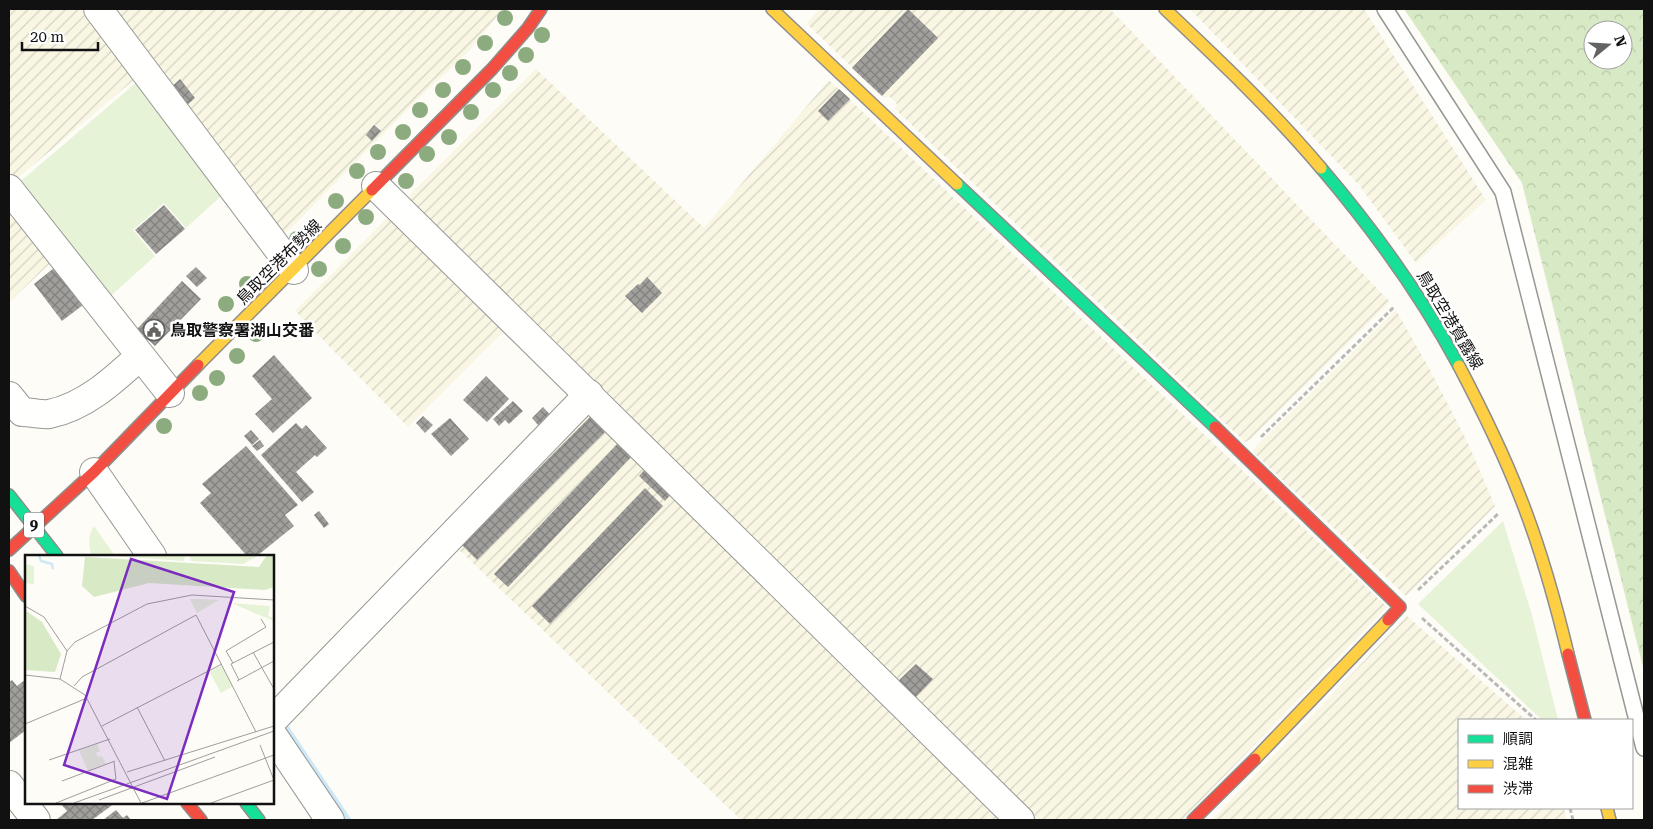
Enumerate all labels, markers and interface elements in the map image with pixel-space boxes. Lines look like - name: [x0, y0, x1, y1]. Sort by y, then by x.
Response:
- scale bar: [22, 20, 99, 52]
- north arrow: [1583, 20, 1633, 70]
- text: 20 m: [30, 28, 65, 46]
- text: N: [1611, 33, 1630, 49]
- street label: 鳥取空港布勢線: [233, 216, 325, 308]
- street label: 鳥取空港賀露線: [1413, 267, 1487, 373]
- public building icon: 鳥取警察署湖山交番: [142, 318, 166, 342]
- place label: 鳥取警察署湖山交番: [170, 321, 314, 340]
- road number: 9: [24, 512, 44, 538]
- inset map: [25, 555, 274, 804]
- legend: [1458, 719, 1633, 809]
- text: 順調: [1503, 730, 1533, 748]
- text: 混雑: [1503, 755, 1533, 773]
- text: 渋滞: [1503, 780, 1533, 798]

